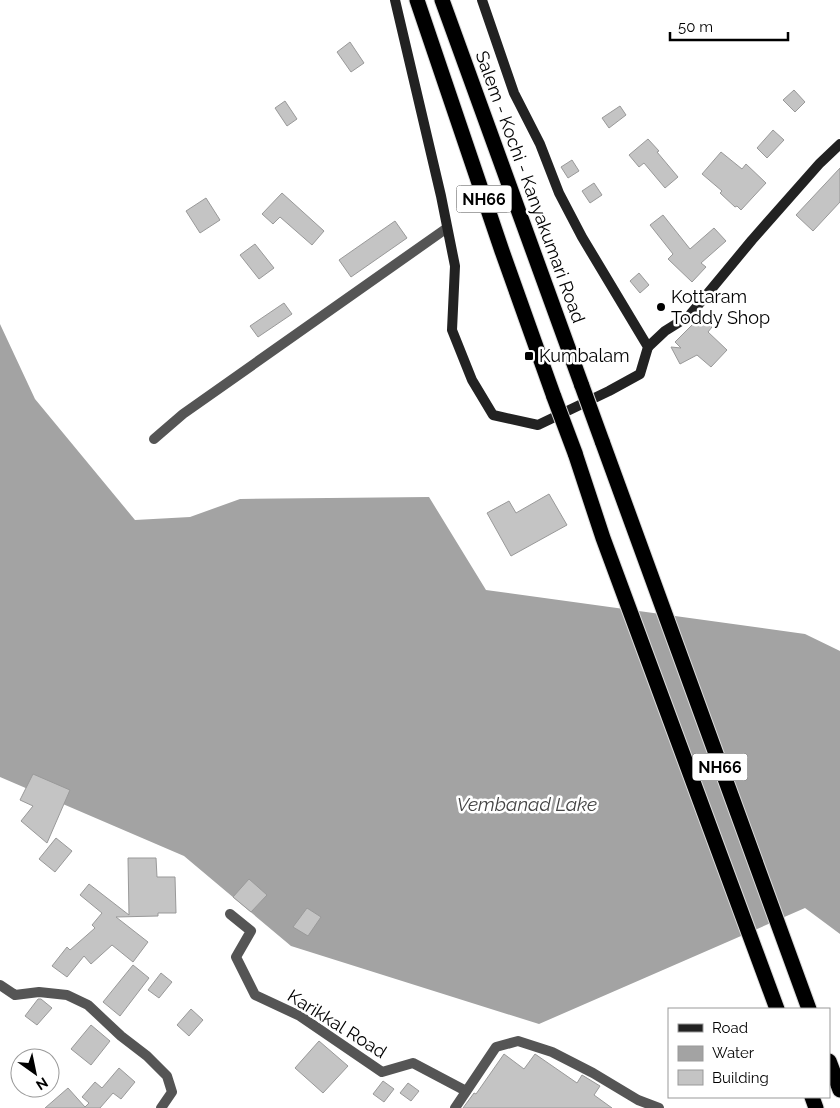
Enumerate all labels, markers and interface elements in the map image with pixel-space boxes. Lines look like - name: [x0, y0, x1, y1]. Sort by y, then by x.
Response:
- scale bar: [670, 10, 788, 42]
- text: 50 m: [678, 18, 713, 36]
- street label: Salem - Kochi - Kanyakumari Road: [471, 48, 590, 326]
- road number: NH66: [456, 185, 512, 212]
- place label: Kottaram Toddy Shop: [671, 286, 770, 328]
- marker: Kottaram Toddy Shop: [655, 301, 667, 313]
- place label: Kumbalam: [539, 345, 630, 366]
- marker: Kumbalam: [523, 350, 535, 362]
- road number: NH66: [692, 754, 748, 780]
- water label: Vembanad Lake: [457, 793, 597, 815]
- street label: Karikkal Road: [284, 985, 391, 1062]
- legend: [668, 1008, 830, 1098]
- text: Road: [712, 1019, 748, 1037]
- text: Water: [712, 1044, 755, 1062]
- north arrow: [10, 1048, 60, 1098]
- text: Building: [712, 1069, 769, 1087]
- text: N: [33, 1074, 51, 1094]

